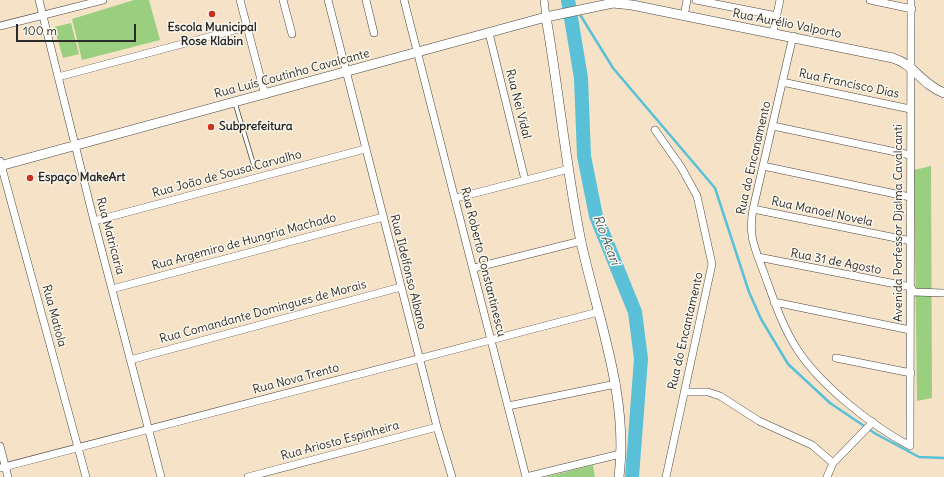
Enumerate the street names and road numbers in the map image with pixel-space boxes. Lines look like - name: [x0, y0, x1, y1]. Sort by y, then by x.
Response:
- street label: Rua Aurélio Valporto: [731, 6, 843, 42]
- street label: Rua Luís Coutinho Cavalcante: [213, 46, 371, 102]
- street label: Rua Francisco Dias: [797, 66, 901, 102]
- street label: Rua Nei Vidal: [502, 68, 534, 140]
- street label: Rua do Encanamento: [734, 100, 774, 216]
- street label: Avenida Porfessor Djalma Cavalcanti: [892, 124, 906, 322]
- street label: Rua João de Sousa Carvalho: [151, 147, 303, 201]
- street label: Rua Roberto Constantinescu: [457, 186, 509, 338]
- street label: Rua Manoel Novela: [770, 194, 874, 230]
- street label: Rua Matricaria: [93, 196, 127, 276]
- street label: Rua Argemiro de Hungria Machado: [150, 210, 338, 274]
- street label: Rua Ildelfonso Albano: [387, 213, 429, 331]
- street label: Rua 31 de Agosto: [789, 246, 883, 278]
- street label: Rua do Encantamento: [665, 271, 707, 391]
- street label: Rua Comandante Domingues de Morais: [158, 277, 368, 347]
- street label: Rua Matiola: [39, 283, 69, 349]
- street label: Rua Nova Trento: [251, 361, 341, 397]
- street label: Rua Ariosto Espinheira: [279, 418, 401, 464]

